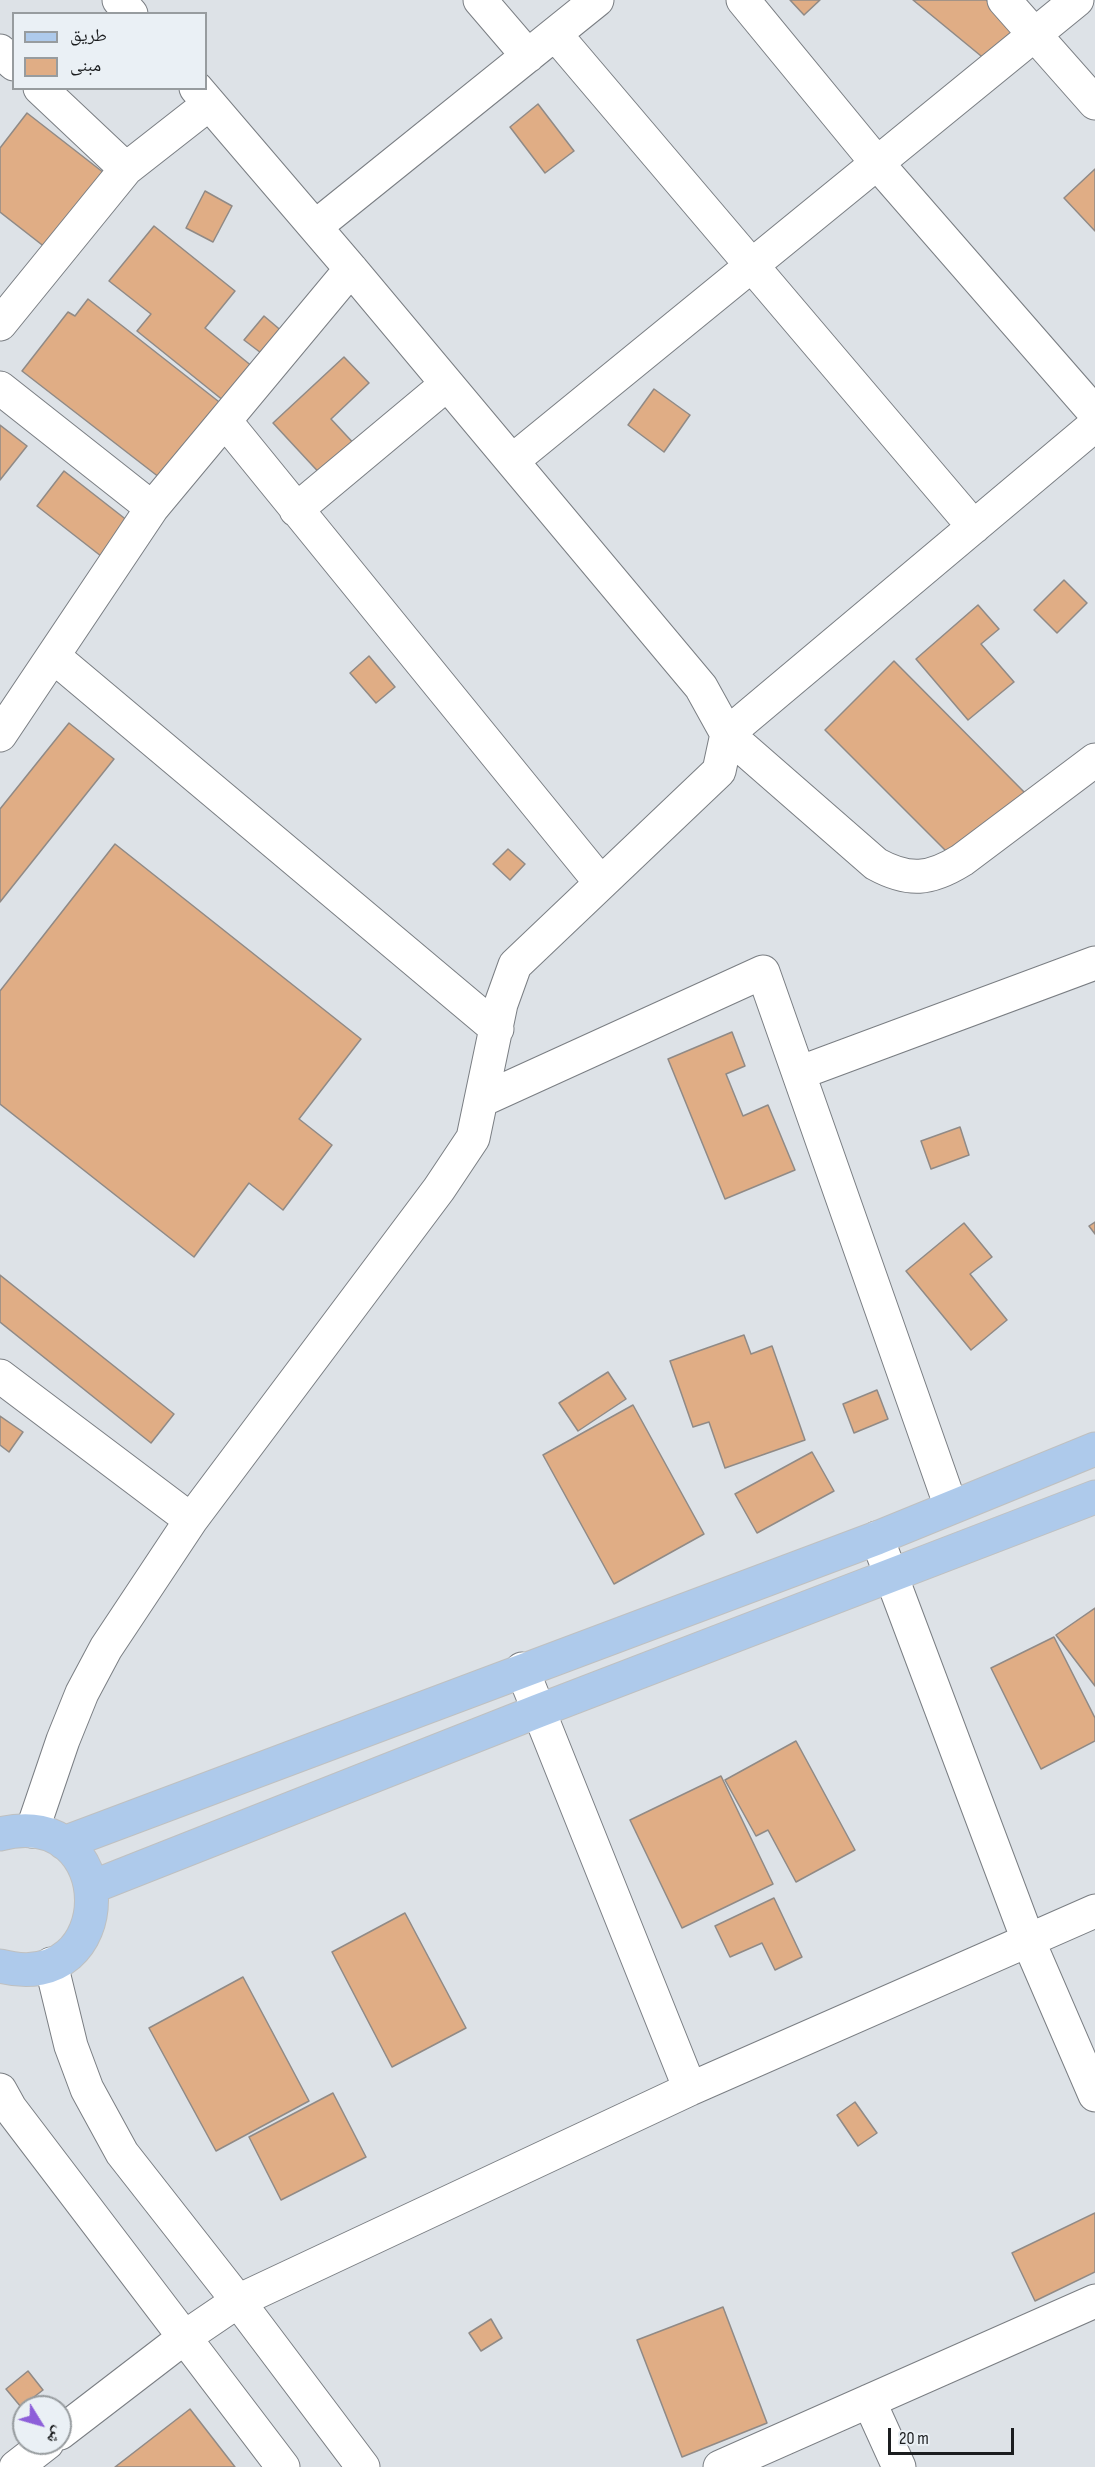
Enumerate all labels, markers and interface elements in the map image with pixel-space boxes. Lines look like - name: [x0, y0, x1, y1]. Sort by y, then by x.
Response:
- legend: [12, 12, 207, 90]
- text: طريق: [70, 25, 107, 46]
- text: مبنى: [70, 55, 101, 76]
- north arrow: [12, 2395, 72, 2455]
- scale bar: [891, 2416, 1017, 2454]
- text: ش: [42, 2422, 68, 2447]
- text: 20 m: [899, 2428, 929, 2449]

